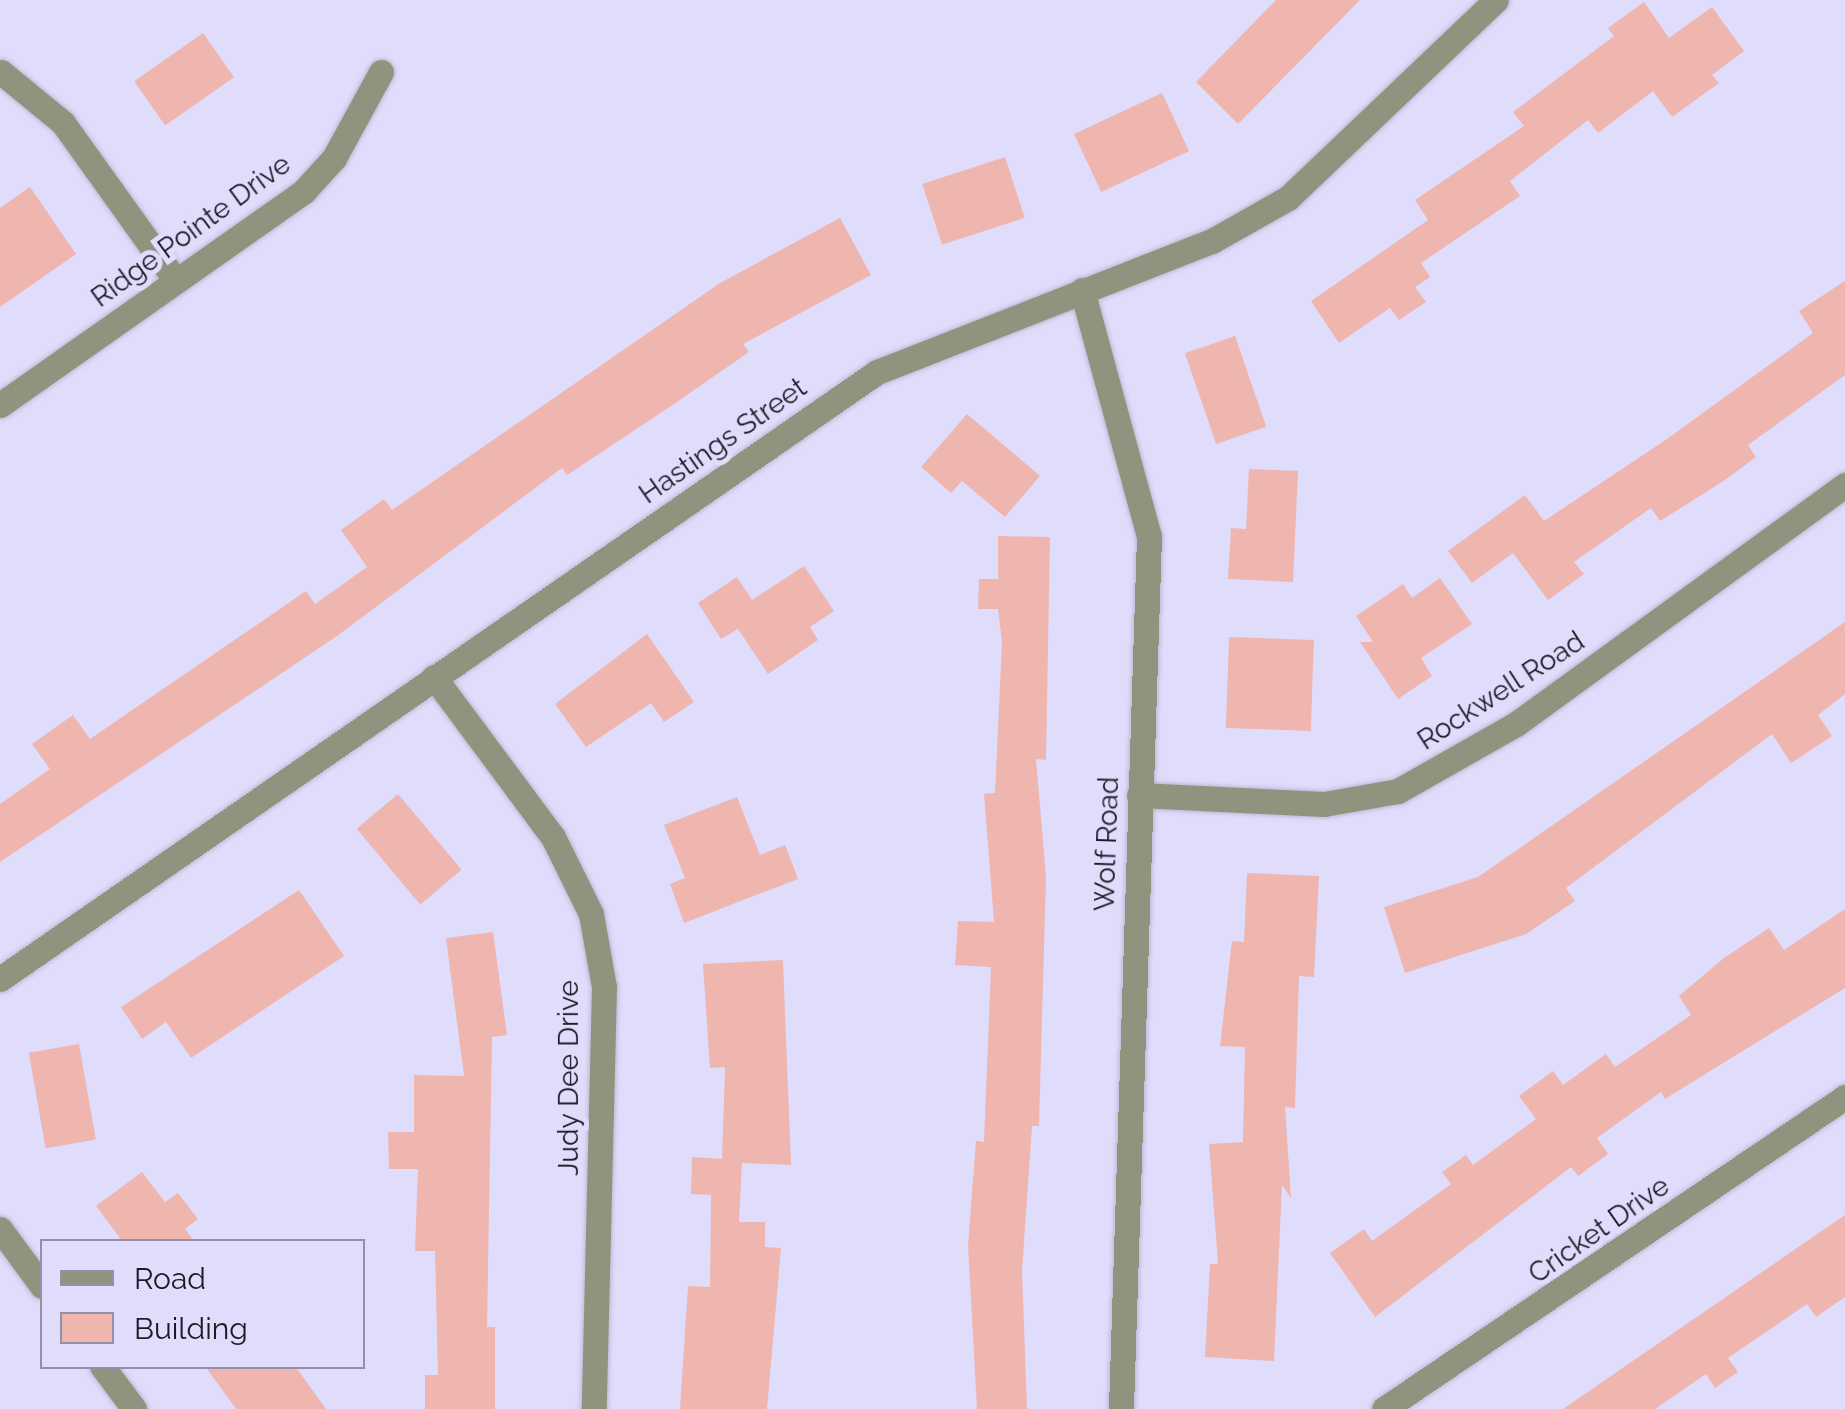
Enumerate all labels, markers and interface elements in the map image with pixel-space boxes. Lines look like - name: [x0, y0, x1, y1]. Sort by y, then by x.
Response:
- street label: Ridge Pointe Drive: [85, 147, 297, 315]
- street label: Hastings Street: [633, 371, 813, 511]
- street label: Rockwell Road: [1411, 624, 1591, 758]
- street label: Wolf Road: [1088, 776, 1126, 912]
- street label: Judy Dee Drive: [552, 980, 586, 1176]
- street label: Cricket Drive: [1522, 1169, 1676, 1291]
- legend: [40, 1239, 365, 1369]
- text: Road: [134, 1261, 206, 1296]
- text: Building: [134, 1311, 248, 1346]

